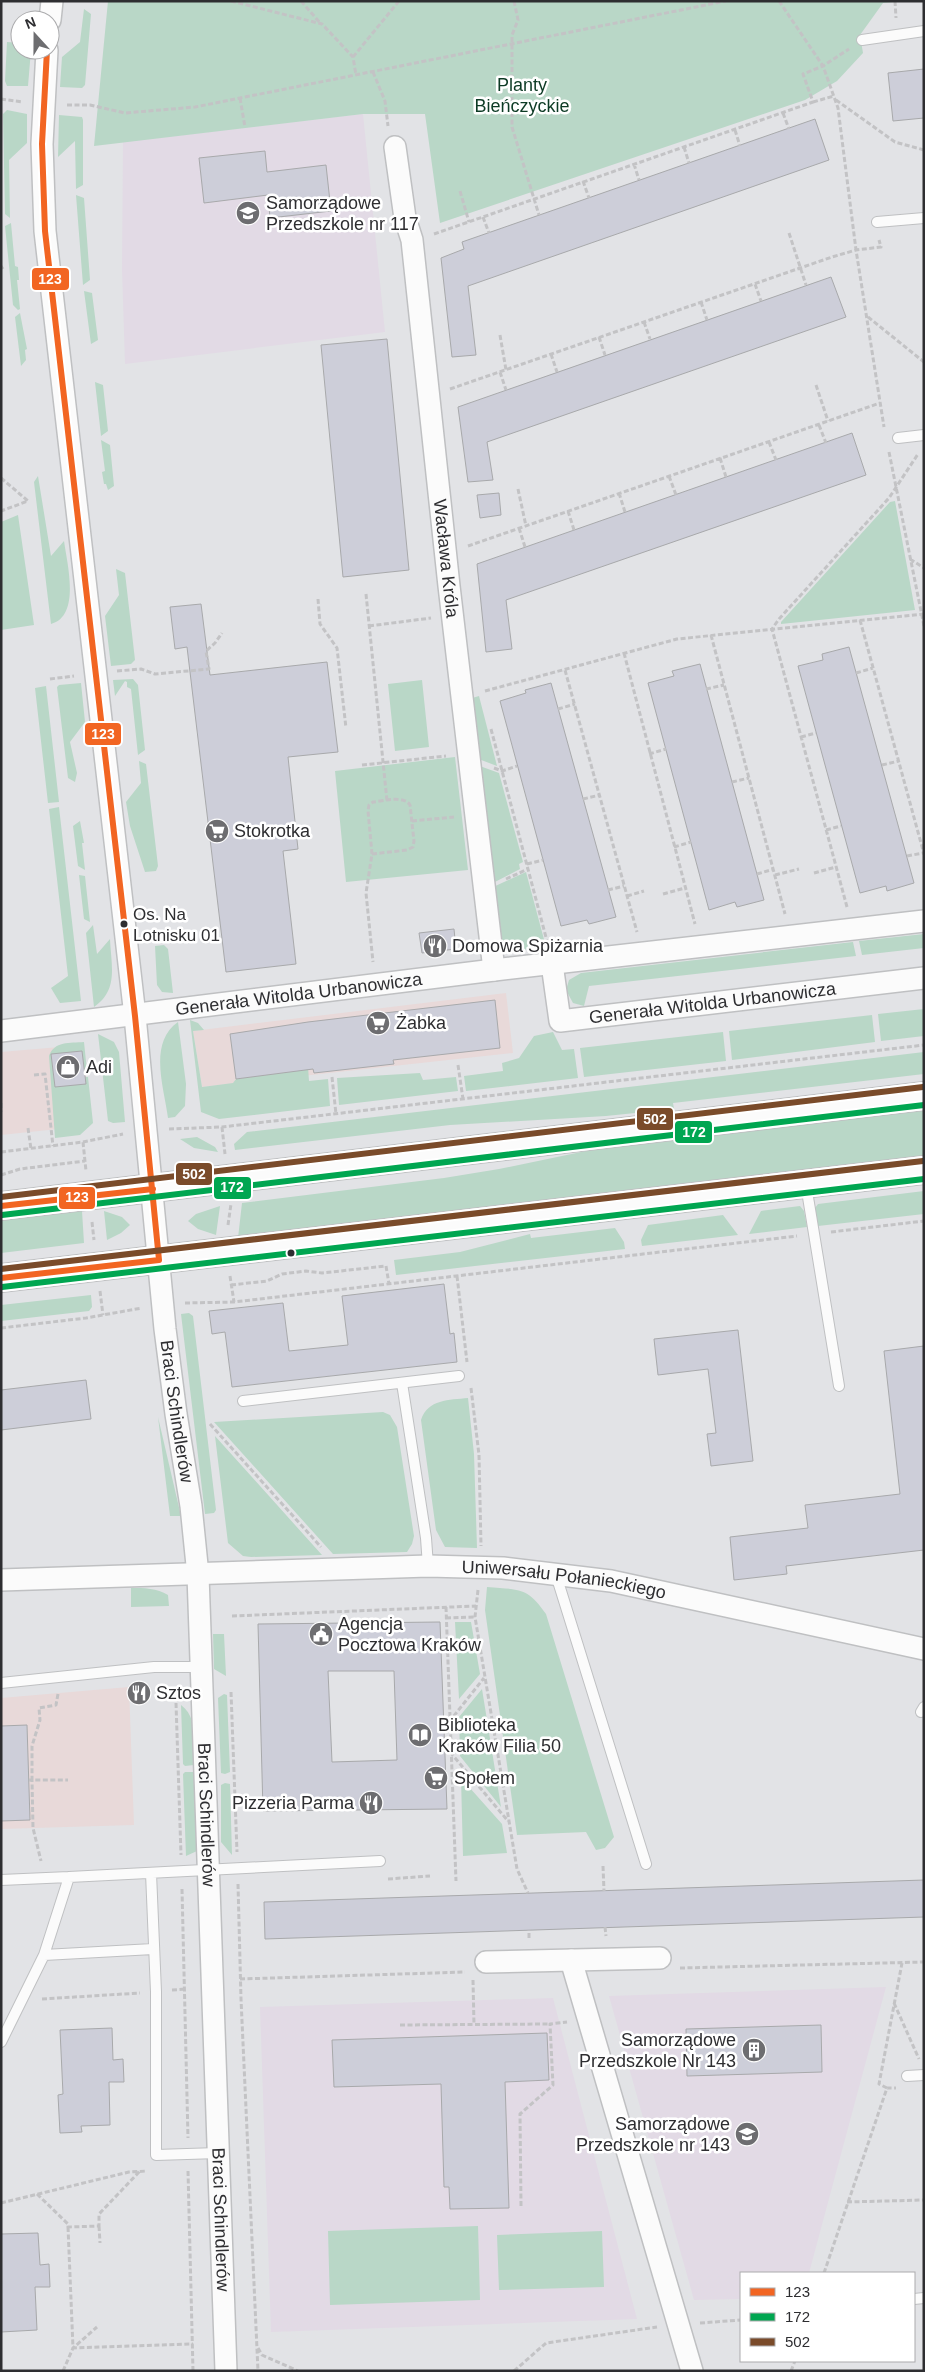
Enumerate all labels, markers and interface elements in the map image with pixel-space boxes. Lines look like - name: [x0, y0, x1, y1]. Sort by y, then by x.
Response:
- north arrow: [10, 10, 60, 60]
- text: N: [23, 14, 38, 32]
- park label: Planty Bieńczyckie: [474, 75, 570, 116]
- place label: Samorządowe Przedszkole nr 117: [266, 193, 419, 234]
- school or university icon: Samorządowe Przedszkole nr 117: [235, 200, 261, 226]
- line badge: 123: [31, 267, 70, 291]
- text: 123: [38, 271, 62, 287]
- street label: Wacława Króla: [430, 498, 463, 620]
- line badge: 123: [84, 722, 122, 746]
- text: 123: [91, 726, 115, 742]
- supermarket icon: Stokrotka: [204, 818, 230, 844]
- place label: Stokrotka: [234, 821, 311, 841]
- place label: Os. Na Lotnisku 01: [133, 905, 220, 945]
- marker: Os. Na Lotnisku 01: [119, 919, 129, 929]
- restaurant icon: Domowa Spiżarnia: [422, 933, 448, 959]
- place label: Domowa Spiżarnia: [452, 936, 604, 956]
- street label: Generała Witolda Urbanowicza: [174, 969, 424, 1019]
- street label: Generała Witolda Urbanowicza: [588, 978, 838, 1027]
- supermarket icon: Żabka: [365, 1010, 391, 1036]
- place label: Żabka: [396, 1013, 447, 1033]
- shop icon: Adi: [55, 1054, 81, 1080]
- place label: Adi: [86, 1057, 112, 1077]
- line badge: 502: [636, 1107, 674, 1131]
- text: 502: [643, 1111, 667, 1127]
- line badge: 172: [674, 1120, 713, 1144]
- text: 172: [682, 1124, 706, 1140]
- line badge: 502: [175, 1162, 213, 1186]
- text: 502: [182, 1166, 206, 1182]
- line badge: 172: [213, 1176, 252, 1200]
- text: 172: [220, 1179, 244, 1195]
- line badge: 123: [58, 1186, 96, 1210]
- text: 123: [65, 1189, 89, 1205]
- unlabelled marker: [286, 1248, 296, 1258]
- street label: Braci Schindlerów: [157, 1339, 197, 1485]
- street label: Uniwersału Połanieckiego: [461, 1557, 668, 1603]
- place label: Agencja Pocztowa Kraków: [338, 1614, 482, 1655]
- public building icon: Agencja Pocztowa Kraków: [308, 1621, 334, 1647]
- restaurant icon: Sztos: [126, 1680, 152, 1706]
- place label: Sztos: [156, 1683, 201, 1703]
- place label: Biblioteka Kraków Filia 50: [438, 1715, 561, 1756]
- library icon: Biblioteka Kraków Filia 50: [407, 1722, 433, 1748]
- street label: Braci Schindlerów: [194, 1742, 219, 1888]
- supermarket icon: Społem: [423, 1765, 449, 1791]
- place label: Społem: [454, 1768, 515, 1788]
- restaurant icon: Pizzeria Parma: [358, 1790, 384, 1816]
- place label: Pizzeria Parma: [232, 1793, 355, 1813]
- place label: Samorządowe Przedszkole Nr 143: [579, 2030, 736, 2071]
- building icon: Samorządowe Przedszkole Nr 143: [741, 2037, 767, 2063]
- place label: Samorządowe Przedszkole nr 143: [576, 2114, 730, 2155]
- school or university icon: Samorządowe Przedszkole nr 143: [734, 2121, 760, 2147]
- street label: Braci Schindlerów: [208, 2147, 233, 2293]
- legend: [740, 2272, 915, 2362]
- text: 123: [785, 2283, 810, 2300]
- text: 172: [785, 2308, 810, 2325]
- text: 502: [785, 2333, 810, 2350]

